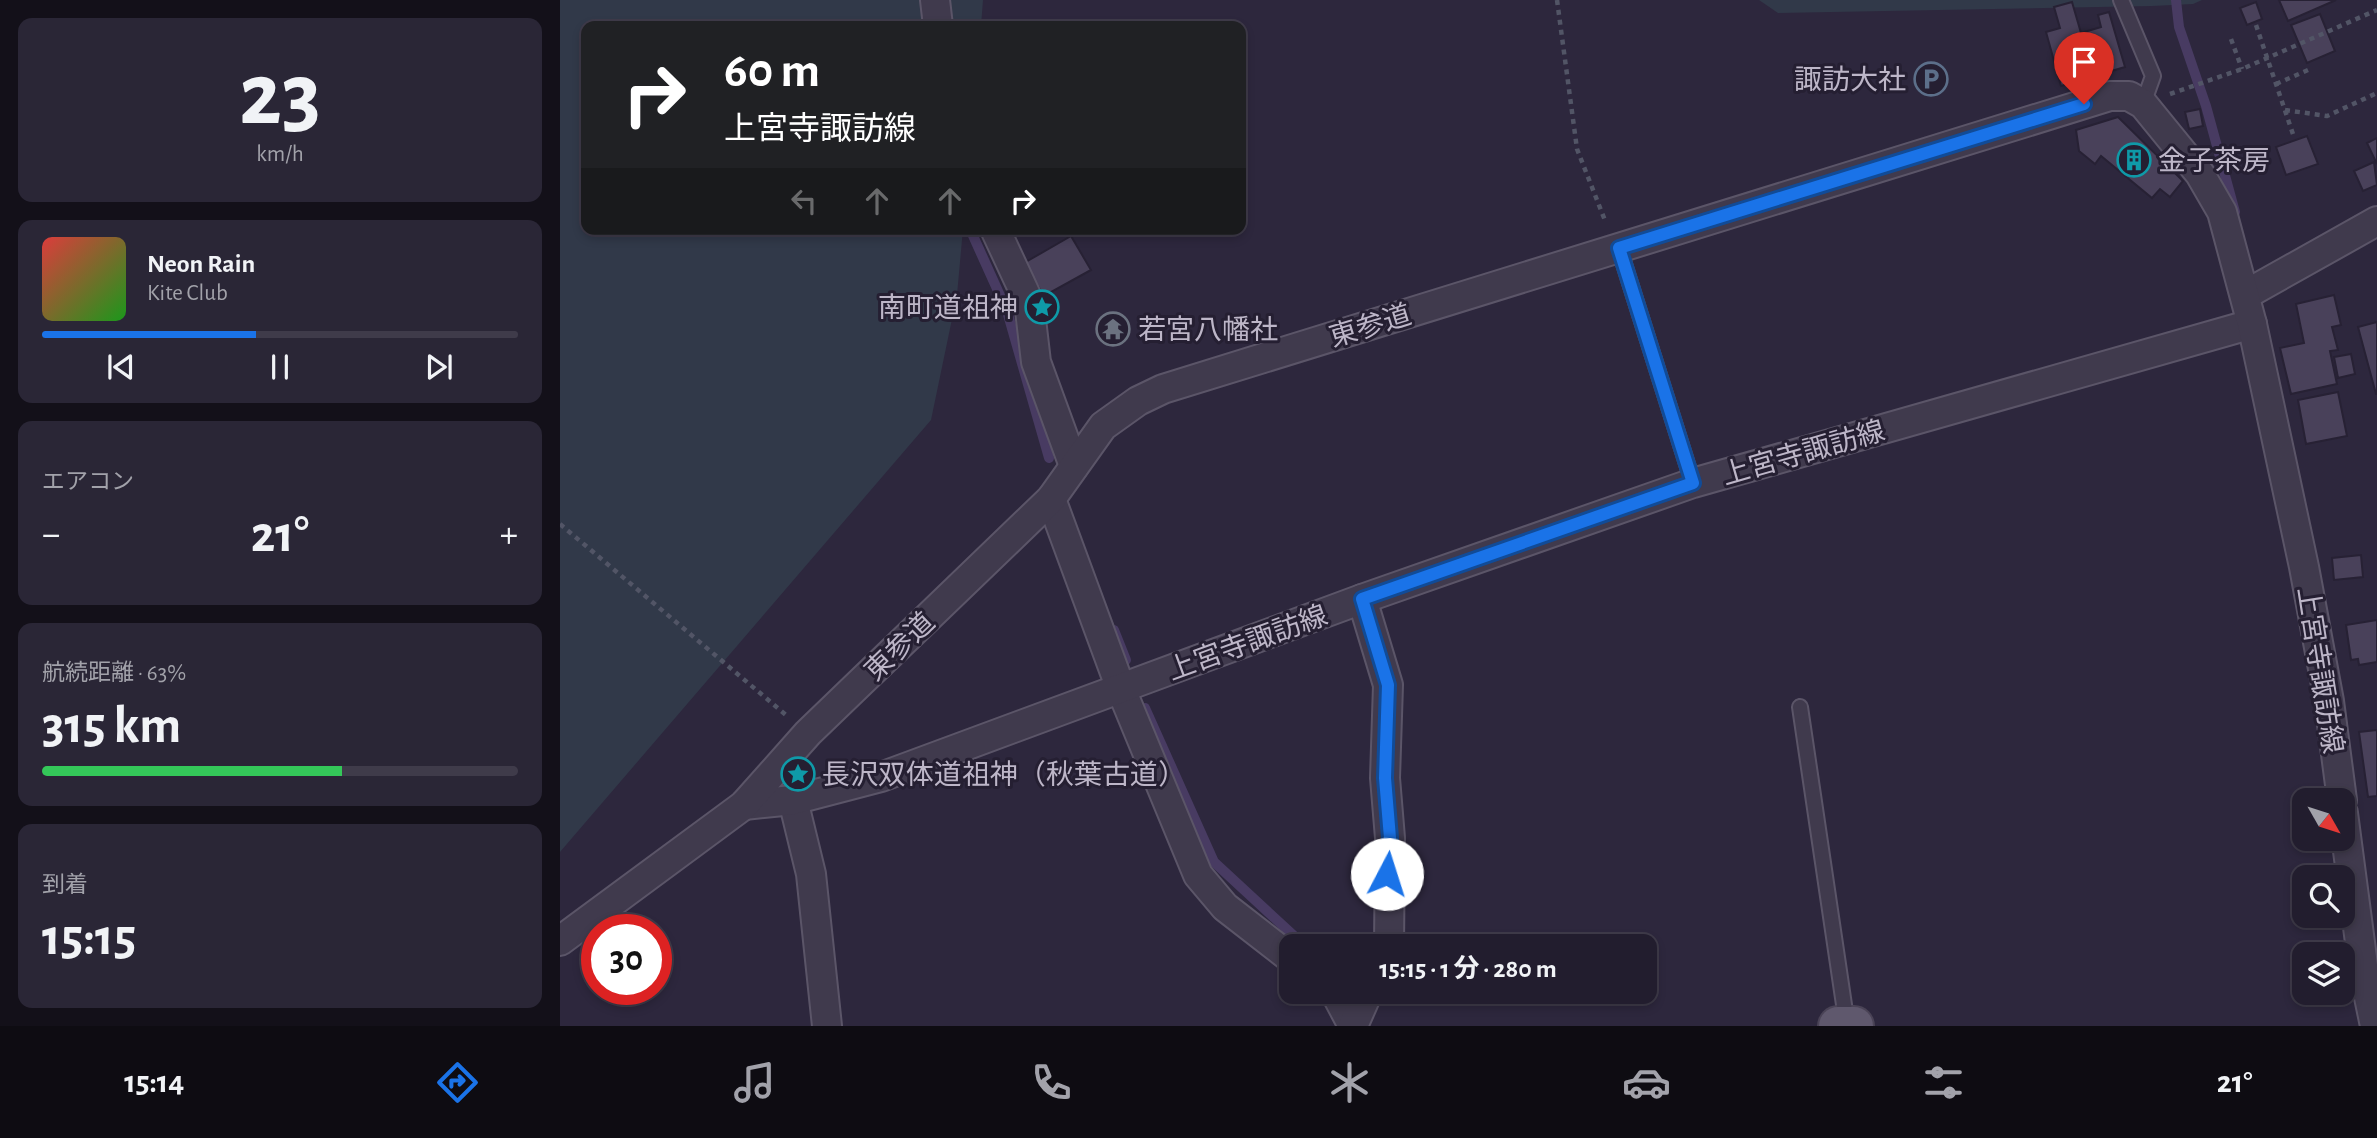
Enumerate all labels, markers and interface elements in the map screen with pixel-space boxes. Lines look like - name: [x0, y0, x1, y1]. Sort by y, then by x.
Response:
- pin: [2054, 32, 2114, 104]
- icon: arrive: [2065, 43, 2103, 81]
- text: 60 m: [724, 47, 820, 96]
- icon: right: [609, 49, 700, 140]
- text: 23: [239, 50, 321, 141]
- parking icon: 諏訪大社: [1912, 60, 1950, 98]
- place label: 諏訪大社: [1794, 65, 1906, 95]
- text: 上宮寺諏訪線: [724, 113, 916, 145]
- building icon: 金子茶房: [2115, 141, 2153, 179]
- text: km/h: [256, 143, 304, 166]
- place label: 金子茶房: [2158, 146, 2270, 176]
- icon: left: [785, 182, 823, 220]
- icon: ahead: [858, 182, 896, 220]
- icon: ahead: [931, 182, 969, 220]
- icon: right: [1004, 182, 1042, 220]
- text: Neon Rain: [147, 251, 255, 277]
- text: Kite Club: [147, 282, 228, 305]
- place icon: 南町道祖神: [1023, 288, 1061, 326]
- place label: 南町道祖神: [878, 293, 1018, 323]
- street label: 東参道: [1326, 299, 1415, 353]
- temple icon: 若宮八幡社: [1094, 310, 1132, 348]
- place label: 若宮八幡社: [1138, 315, 1278, 345]
- icon: previous: [102, 348, 140, 386]
- icon: pause: [261, 348, 299, 386]
- icon: next: [420, 348, 458, 386]
- street label: 上宮寺諏訪線: [1718, 415, 1888, 491]
- text: エアコン: [42, 471, 134, 494]
- text: 21°: [251, 509, 309, 561]
- text: −: [42, 516, 60, 554]
- text: +: [500, 516, 518, 554]
- street label: 上宮寺諏訪線: [2292, 585, 2348, 755]
- street label: 上宮寺諏訪線: [1163, 600, 1331, 686]
- street label: 東参道: [859, 607, 940, 687]
- text: 航続距離 · 63%: [42, 662, 186, 685]
- text: 315 km: [42, 700, 181, 752]
- place icon: 長沢双体道祖神（秋葉古道）: [779, 755, 817, 793]
- place label: 長沢双体道祖神（秋葉古道）: [822, 760, 1186, 790]
- north arrow: [2292, 788, 2356, 850]
- map controls: [2292, 788, 2355, 1005]
- position arrow: [1350, 837, 1424, 911]
- button: search: [2292, 865, 2355, 928]
- text: 到着: [42, 874, 88, 897]
- text: 15:15: [42, 912, 136, 964]
- speed limit sign: 30: [581, 914, 672, 1005]
- button: layers: [2292, 942, 2355, 1005]
- text: 15:15 · 1 分 · 280 m: [1379, 956, 1557, 982]
- icon: directions: [433, 1058, 482, 1107]
- icon: music: [730, 1058, 779, 1107]
- icon: phone: [1027, 1058, 1076, 1107]
- icon: climate: [1325, 1058, 1374, 1107]
- icon: car: [1622, 1058, 1671, 1107]
- icon: filters: [1919, 1058, 1968, 1107]
- text: 15:14: [124, 1066, 184, 1098]
- text: 21°: [2217, 1066, 2253, 1098]

